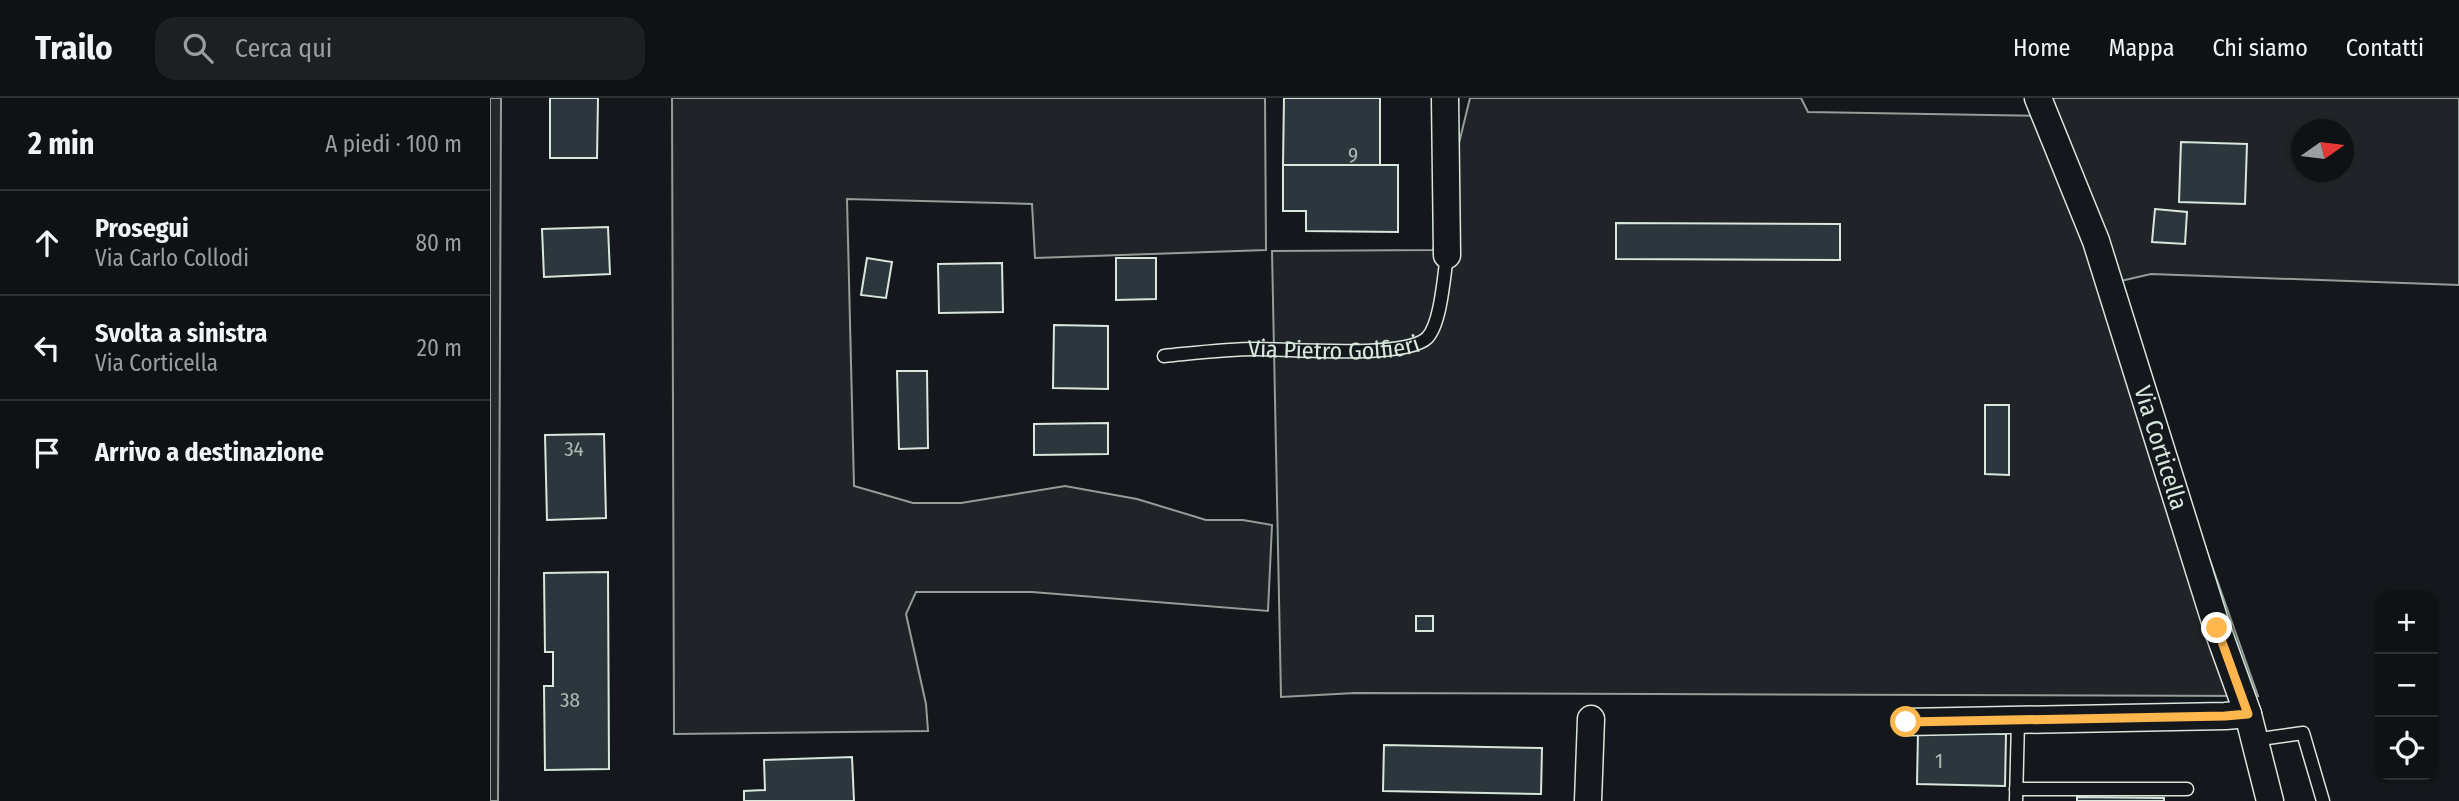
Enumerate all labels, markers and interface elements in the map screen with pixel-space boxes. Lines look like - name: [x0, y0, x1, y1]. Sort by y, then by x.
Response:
- search box: [155, 17, 645, 80]
- text: Trailo: [35, 28, 113, 68]
- icon: search: [179, 29, 217, 67]
- text: Cerca qui: [235, 33, 332, 64]
- text: Home: [2013, 34, 2070, 62]
- text: Mappa: [2108, 34, 2174, 62]
- text: Chi siamo: [2212, 34, 2308, 62]
- text: Contatti: [2346, 34, 2424, 62]
- north arrow: [2291, 119, 2354, 182]
- text: 2 min: [28, 126, 95, 162]
- text: A piedi · 100 m: [325, 130, 462, 158]
- house number: 9: [1348, 142, 1358, 168]
- text: Prosegui: [95, 213, 189, 244]
- icon: ahead: [28, 224, 66, 262]
- text: 80 m: [415, 229, 462, 257]
- text: Via Carlo Collodi: [95, 244, 249, 272]
- text: Svolta a sinistra: [95, 318, 267, 349]
- icon: left: [28, 329, 66, 367]
- street label: Via Pietro Golfieri: [1248, 330, 1423, 365]
- text: 20 m: [417, 334, 462, 362]
- text: Via Corticella: [95, 349, 218, 377]
- street label: Via Corticella: [2128, 382, 2193, 513]
- icon: arrive: [28, 434, 66, 472]
- house number: 34: [564, 436, 584, 462]
- text: Arrivo a destinazione: [95, 437, 324, 468]
- map controls: [2375, 591, 2438, 780]
- button: +: [2375, 591, 2438, 654]
- route end: [2201, 612, 2232, 643]
- button: −: [2375, 654, 2438, 717]
- house number: 38: [560, 687, 580, 713]
- route start: [1890, 706, 1921, 737]
- button: locate: [2375, 717, 2438, 780]
- house number: 1: [1935, 748, 1943, 774]

